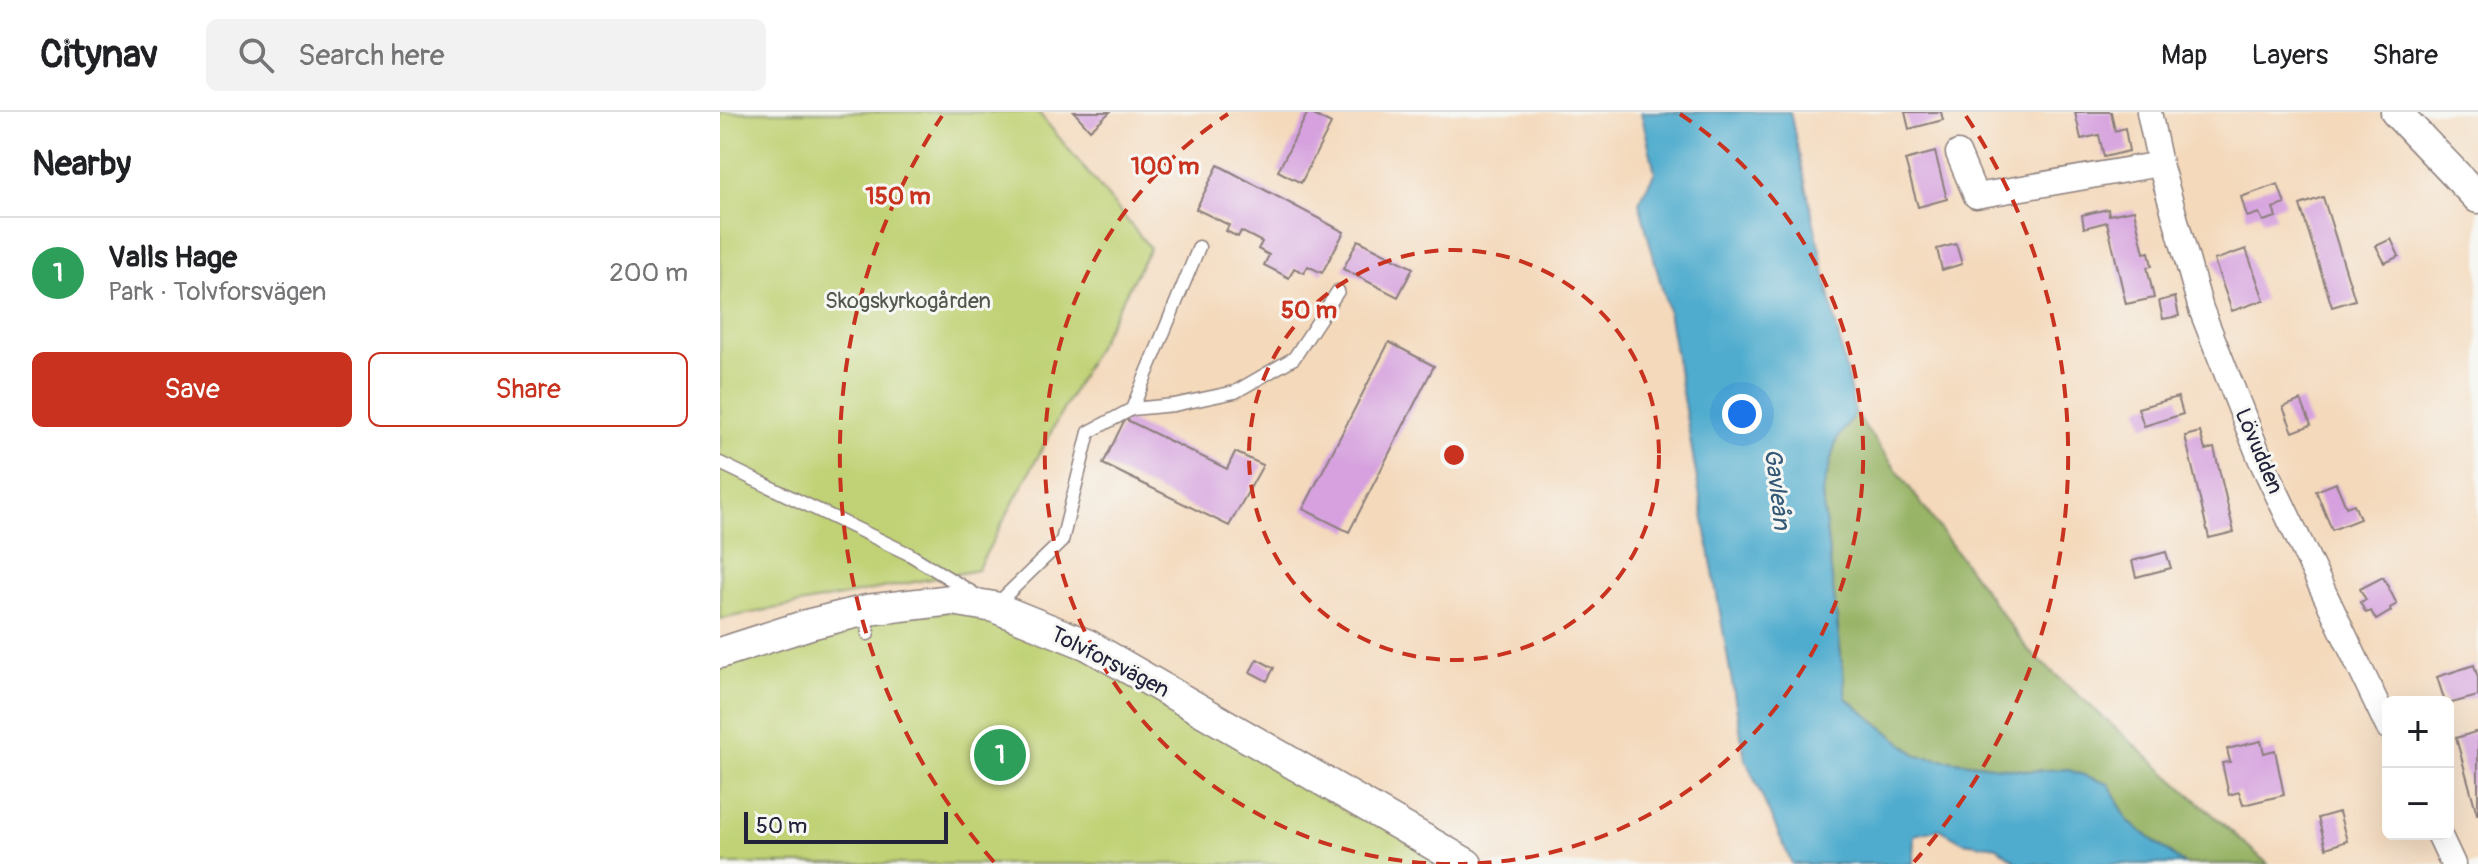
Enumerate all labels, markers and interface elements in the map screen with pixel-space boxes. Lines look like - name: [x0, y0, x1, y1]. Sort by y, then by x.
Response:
- search box: [206, 19, 766, 91]
- text: Citynav: [40, 31, 158, 79]
- icon: search: [234, 33, 278, 77]
- text: Search here: [298, 37, 445, 74]
- text: Map: [2161, 38, 2207, 73]
- text: Layers: [2251, 38, 2328, 73]
- text: Share: [2372, 38, 2438, 73]
- text: Nearby: [32, 143, 131, 186]
- text: 100 m: [1131, 152, 1199, 181]
- text: 150 m: [865, 182, 931, 211]
- text: Valls Hage: [108, 239, 237, 276]
- text: 1: [53, 257, 63, 289]
- text: 200 m: [609, 257, 688, 289]
- text: Park · Tolvforsvägen: [108, 276, 326, 308]
- park label: Skogskyrkogården: [825, 287, 991, 315]
- text: 50 m: [1281, 296, 1337, 325]
- button: Save: [32, 352, 352, 427]
- button: Share: [368, 352, 688, 427]
- your location: [1722, 394, 1762, 434]
- street label: Lövudden: [2229, 404, 2289, 498]
- centre of rings: [1440, 441, 1468, 469]
- water label: Gavleån: [1758, 447, 1797, 533]
- street label: Tolvforsvägen: [1046, 620, 1174, 704]
- map controls: [2382, 696, 2454, 840]
- button: +: [2382, 696, 2454, 768]
- pin: 1: [974, 725, 1026, 785]
- button: −: [2382, 768, 2454, 840]
- scale bar: [744, 808, 948, 844]
- text: 50 m: [756, 812, 807, 840]

